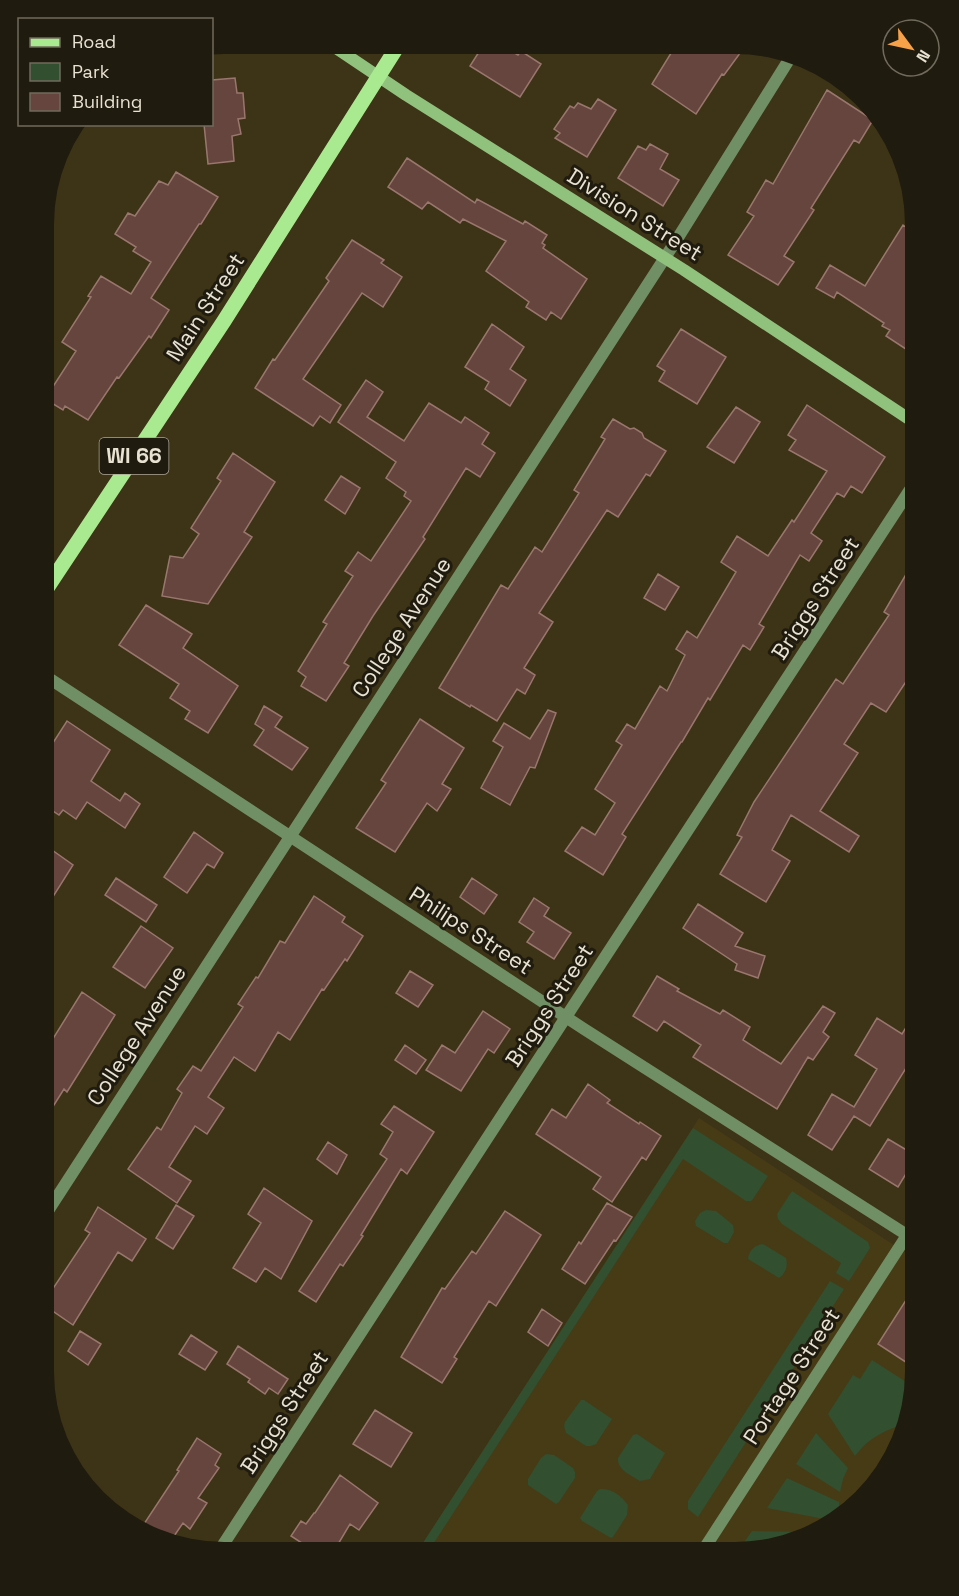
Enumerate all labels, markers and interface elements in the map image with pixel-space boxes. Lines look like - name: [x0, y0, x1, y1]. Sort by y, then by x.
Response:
- legend: [18, 18, 213, 126]
- north arrow: [881, 18, 941, 78]
- text: Road: [72, 30, 116, 53]
- text: N: [911, 46, 935, 66]
- text: Park: [72, 60, 110, 83]
- text: Building: [72, 90, 142, 113]
- street label: Division Street: [562, 161, 708, 267]
- street label: Main Street: [160, 248, 250, 366]
- road number: WI 66: [100, 438, 168, 474]
- street label: Briggs Street: [765, 531, 865, 665]
- street label: College Avenue: [345, 552, 457, 702]
- street label: Philips Street: [404, 880, 538, 980]
- street label: Briggs Street: [499, 938, 599, 1072]
- street label: College Avenue: [80, 960, 192, 1110]
- street label: Portage Street: [736, 1302, 846, 1450]
- street label: Briggs Street: [234, 1345, 334, 1479]

